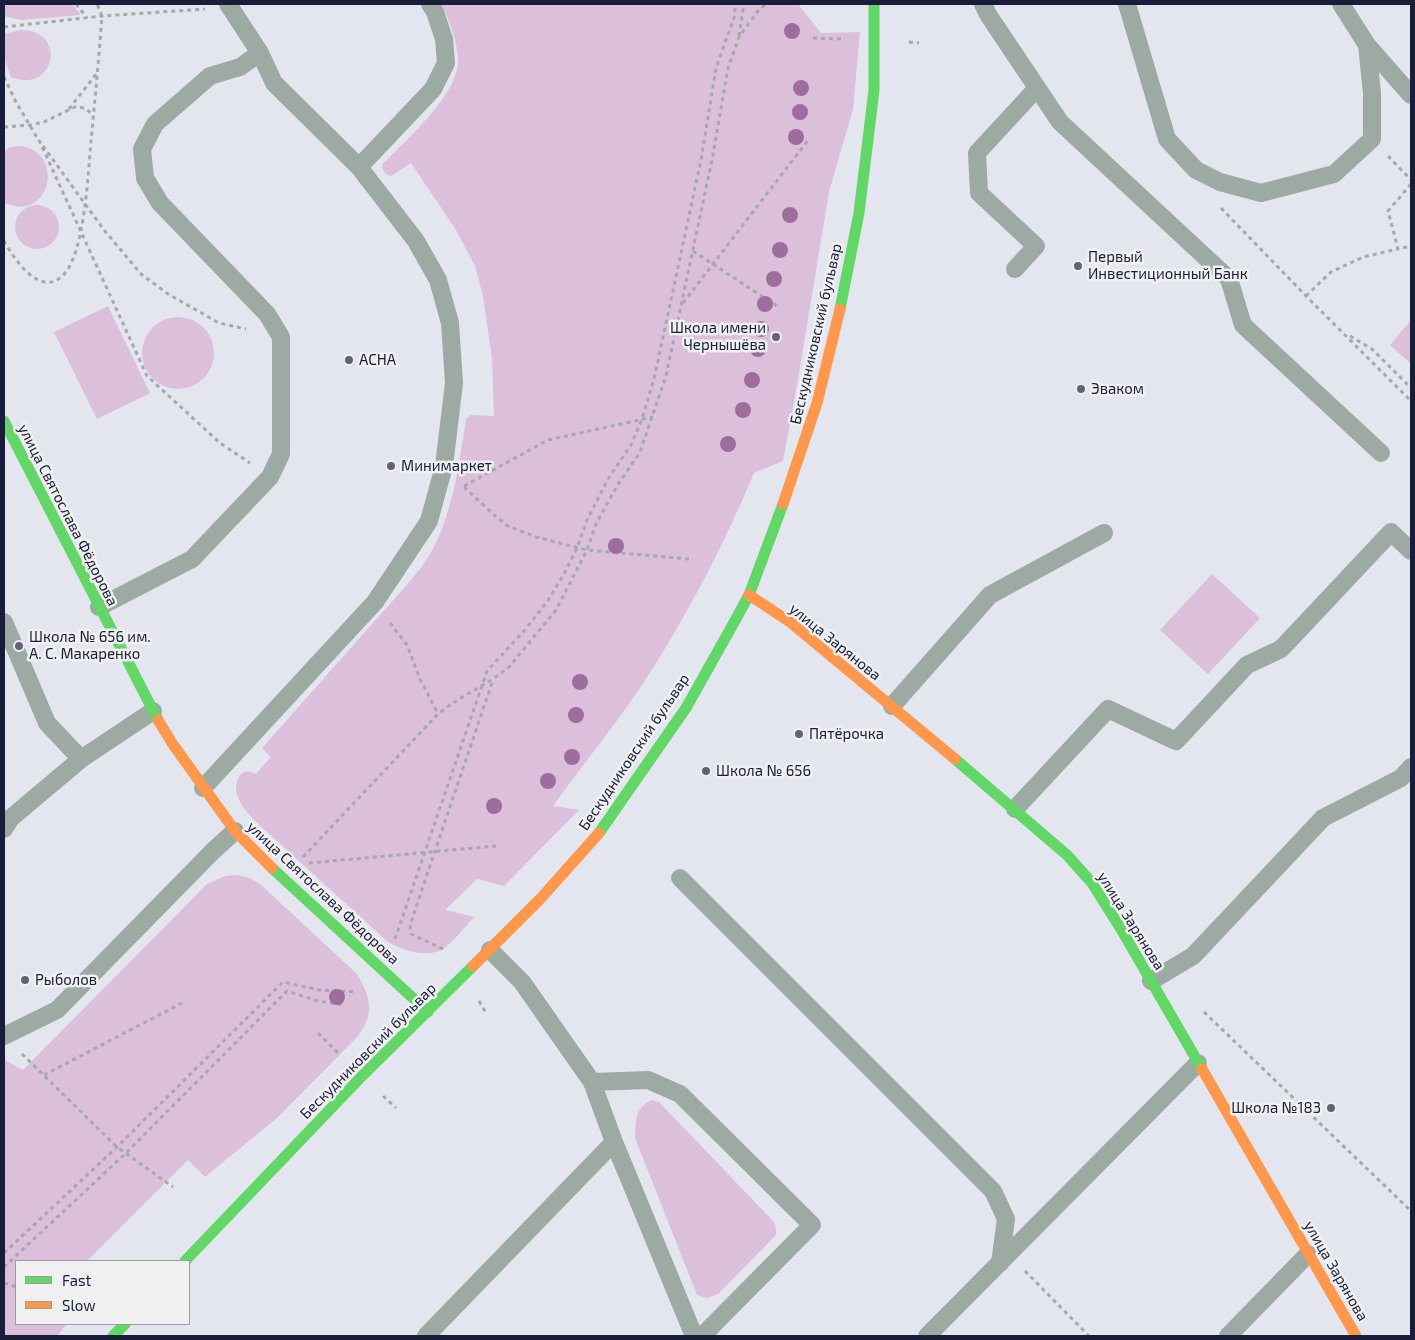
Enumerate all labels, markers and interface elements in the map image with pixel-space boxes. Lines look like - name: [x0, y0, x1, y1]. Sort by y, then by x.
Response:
- street label: Бескудниковский бульвар: [786, 242, 846, 426]
- place label: Первый Инвестиционный Банк: [1088, 248, 1248, 283]
- marker: Первый Инвестиционный Банк: [1072, 260, 1084, 272]
- place label: Школа имени Чернышёва: [670, 319, 766, 354]
- marker: Школа имени Чернышёва: [770, 331, 782, 343]
- place label: АСНА: [359, 351, 396, 369]
- marker: АСНА: [343, 354, 355, 366]
- place label: Эваком: [1091, 380, 1144, 398]
- marker: Эваком: [1075, 383, 1087, 395]
- street label: улица Святослава Фёдорова: [14, 421, 122, 609]
- place label: Минимаркет: [401, 457, 492, 475]
- marker: Минимаркет: [385, 460, 397, 472]
- street label: улица Зарянова: [786, 600, 884, 684]
- place label: Школа № 656 им. А. С. Макаренко: [29, 628, 151, 663]
- marker: Школа № 656 им. А. С. Макаренко: [13, 640, 25, 652]
- street label: Бескудниковский бульвар: [575, 670, 693, 834]
- place label: Пятёрочка: [809, 725, 884, 743]
- marker: Пятёрочка: [793, 728, 805, 740]
- place label: Школа № 656: [716, 762, 811, 780]
- marker: Школа № 656: [700, 765, 712, 777]
- street label: улица Святослава Фёдорова: [243, 818, 403, 968]
- street label: улица Зарянова: [1094, 869, 1168, 973]
- place label: Рыболов: [35, 971, 97, 989]
- marker: Рыболов: [19, 974, 31, 986]
- street label: Бескудниковский бульвар: [296, 979, 440, 1123]
- place label: Школа №183: [1231, 1099, 1321, 1117]
- marker: Школа №183: [1325, 1102, 1337, 1114]
- street label: улица Зарянова: [1300, 1218, 1372, 1324]
- legend: [15, 1260, 190, 1325]
- text: Fast: [62, 1271, 91, 1289]
- text: Slow: [62, 1296, 96, 1314]

